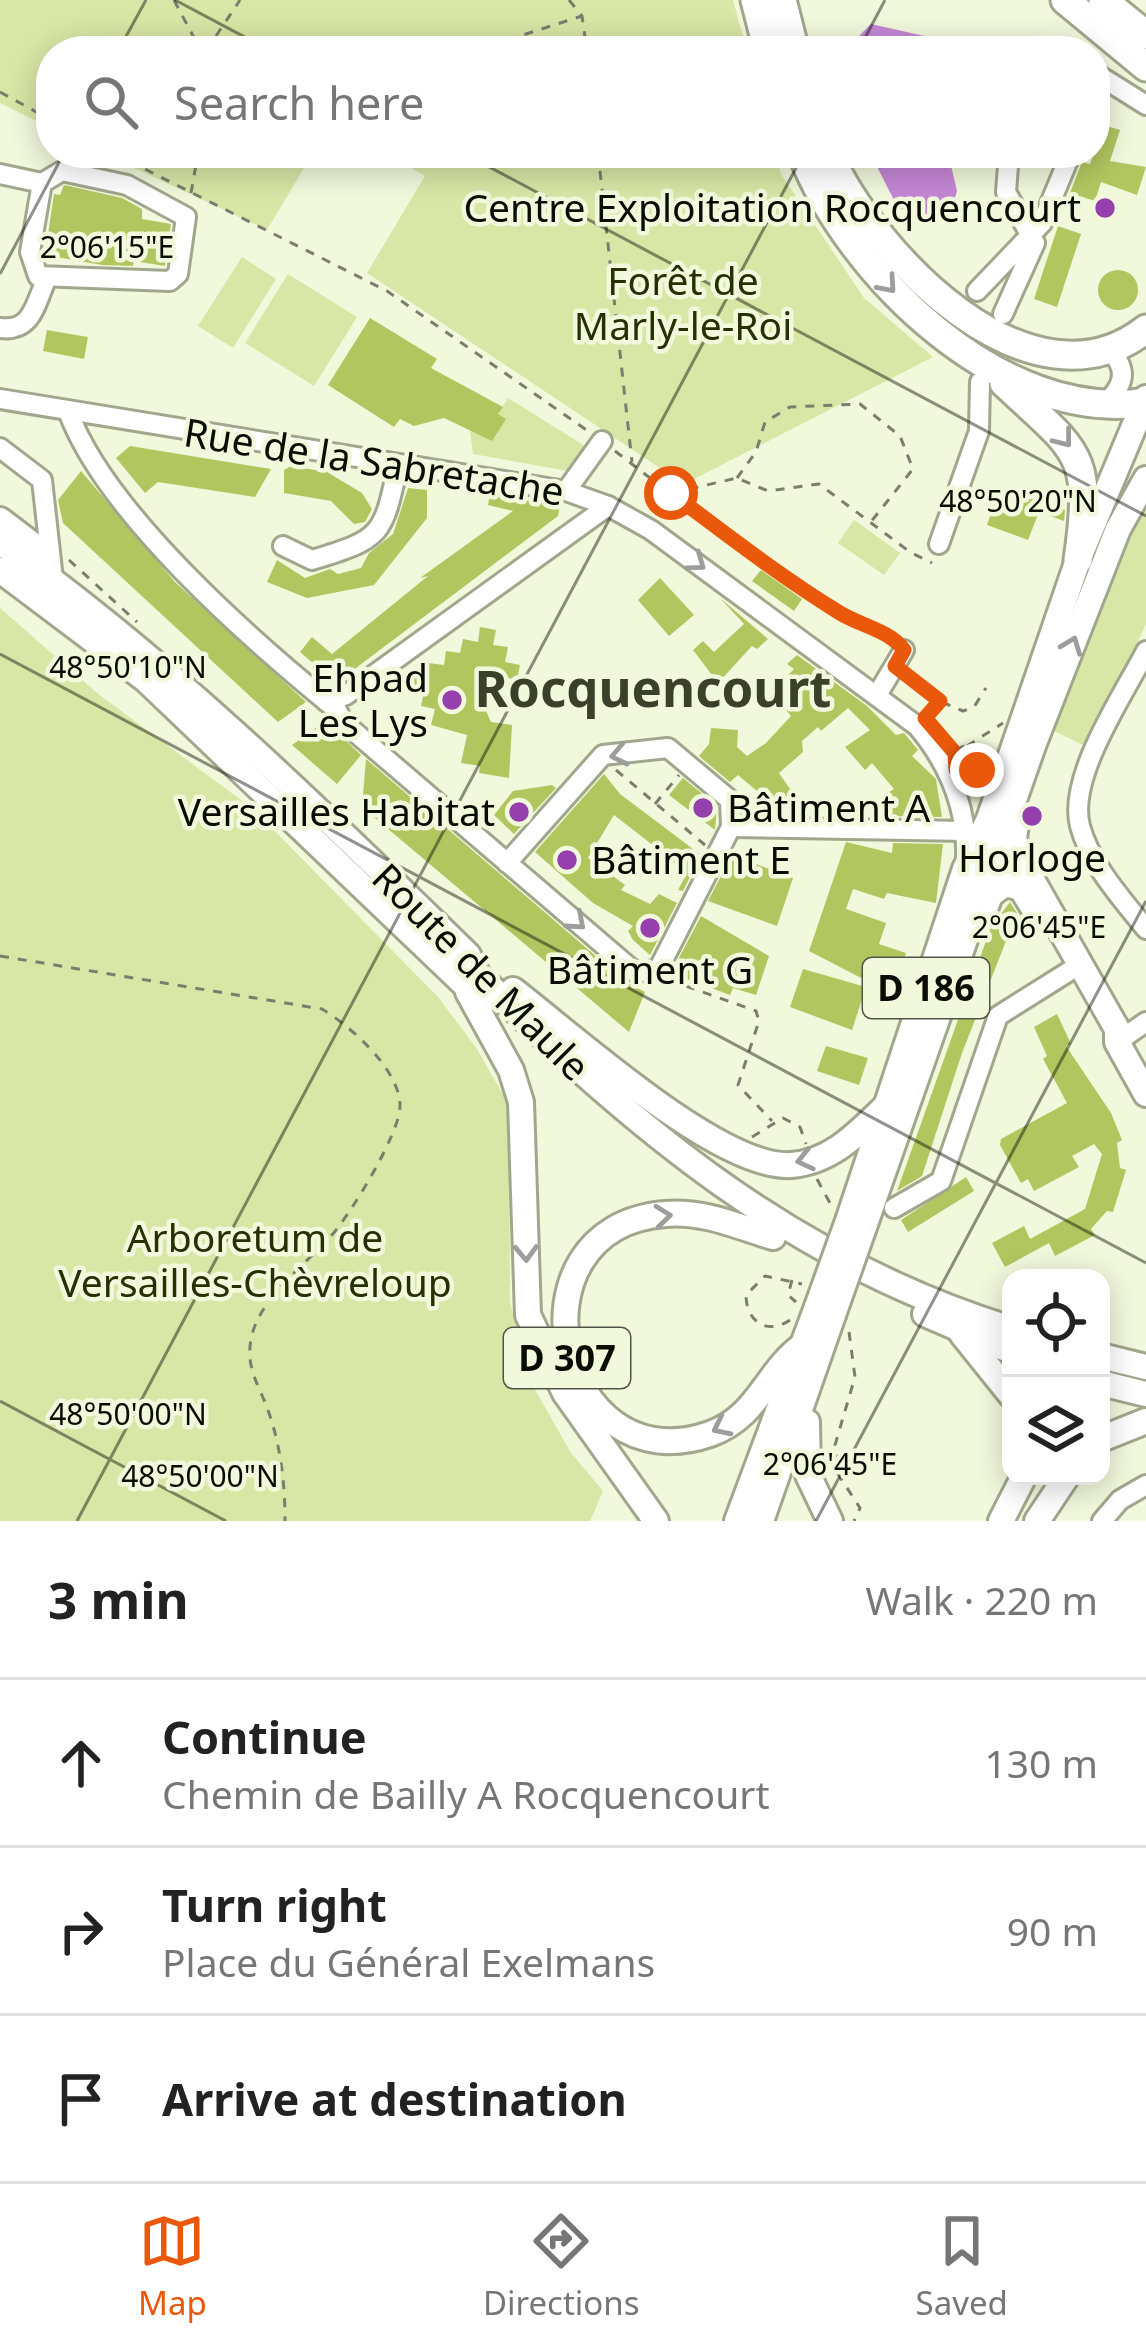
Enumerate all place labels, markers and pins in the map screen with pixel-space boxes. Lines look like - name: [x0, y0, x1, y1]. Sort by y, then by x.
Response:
- place label: Centre Exploitation Rocquencourt: [463, 180, 1081, 233]
- marker: Centre Exploitation Rocquencourt: [1092, 195, 1118, 221]
- place label: Ehpad Les Lys: [298, 650, 428, 748]
- marker: Ehpad Les Lys: [439, 687, 465, 713]
- place label: Bâtiment A: [727, 780, 930, 833]
- place label: Versailles Habitat: [178, 784, 495, 837]
- marker: Bâtiment A: [690, 795, 716, 821]
- marker: Versailles Habitat: [506, 799, 532, 825]
- marker: Horloge: [1019, 803, 1045, 829]
- place label: Horloge: [958, 830, 1106, 883]
- place label: Bâtiment E: [591, 832, 791, 885]
- marker: Bâtiment E: [554, 847, 580, 873]
- marker: Bâtiment G: [637, 915, 663, 941]
- place label: Bâtiment G: [547, 942, 753, 995]

